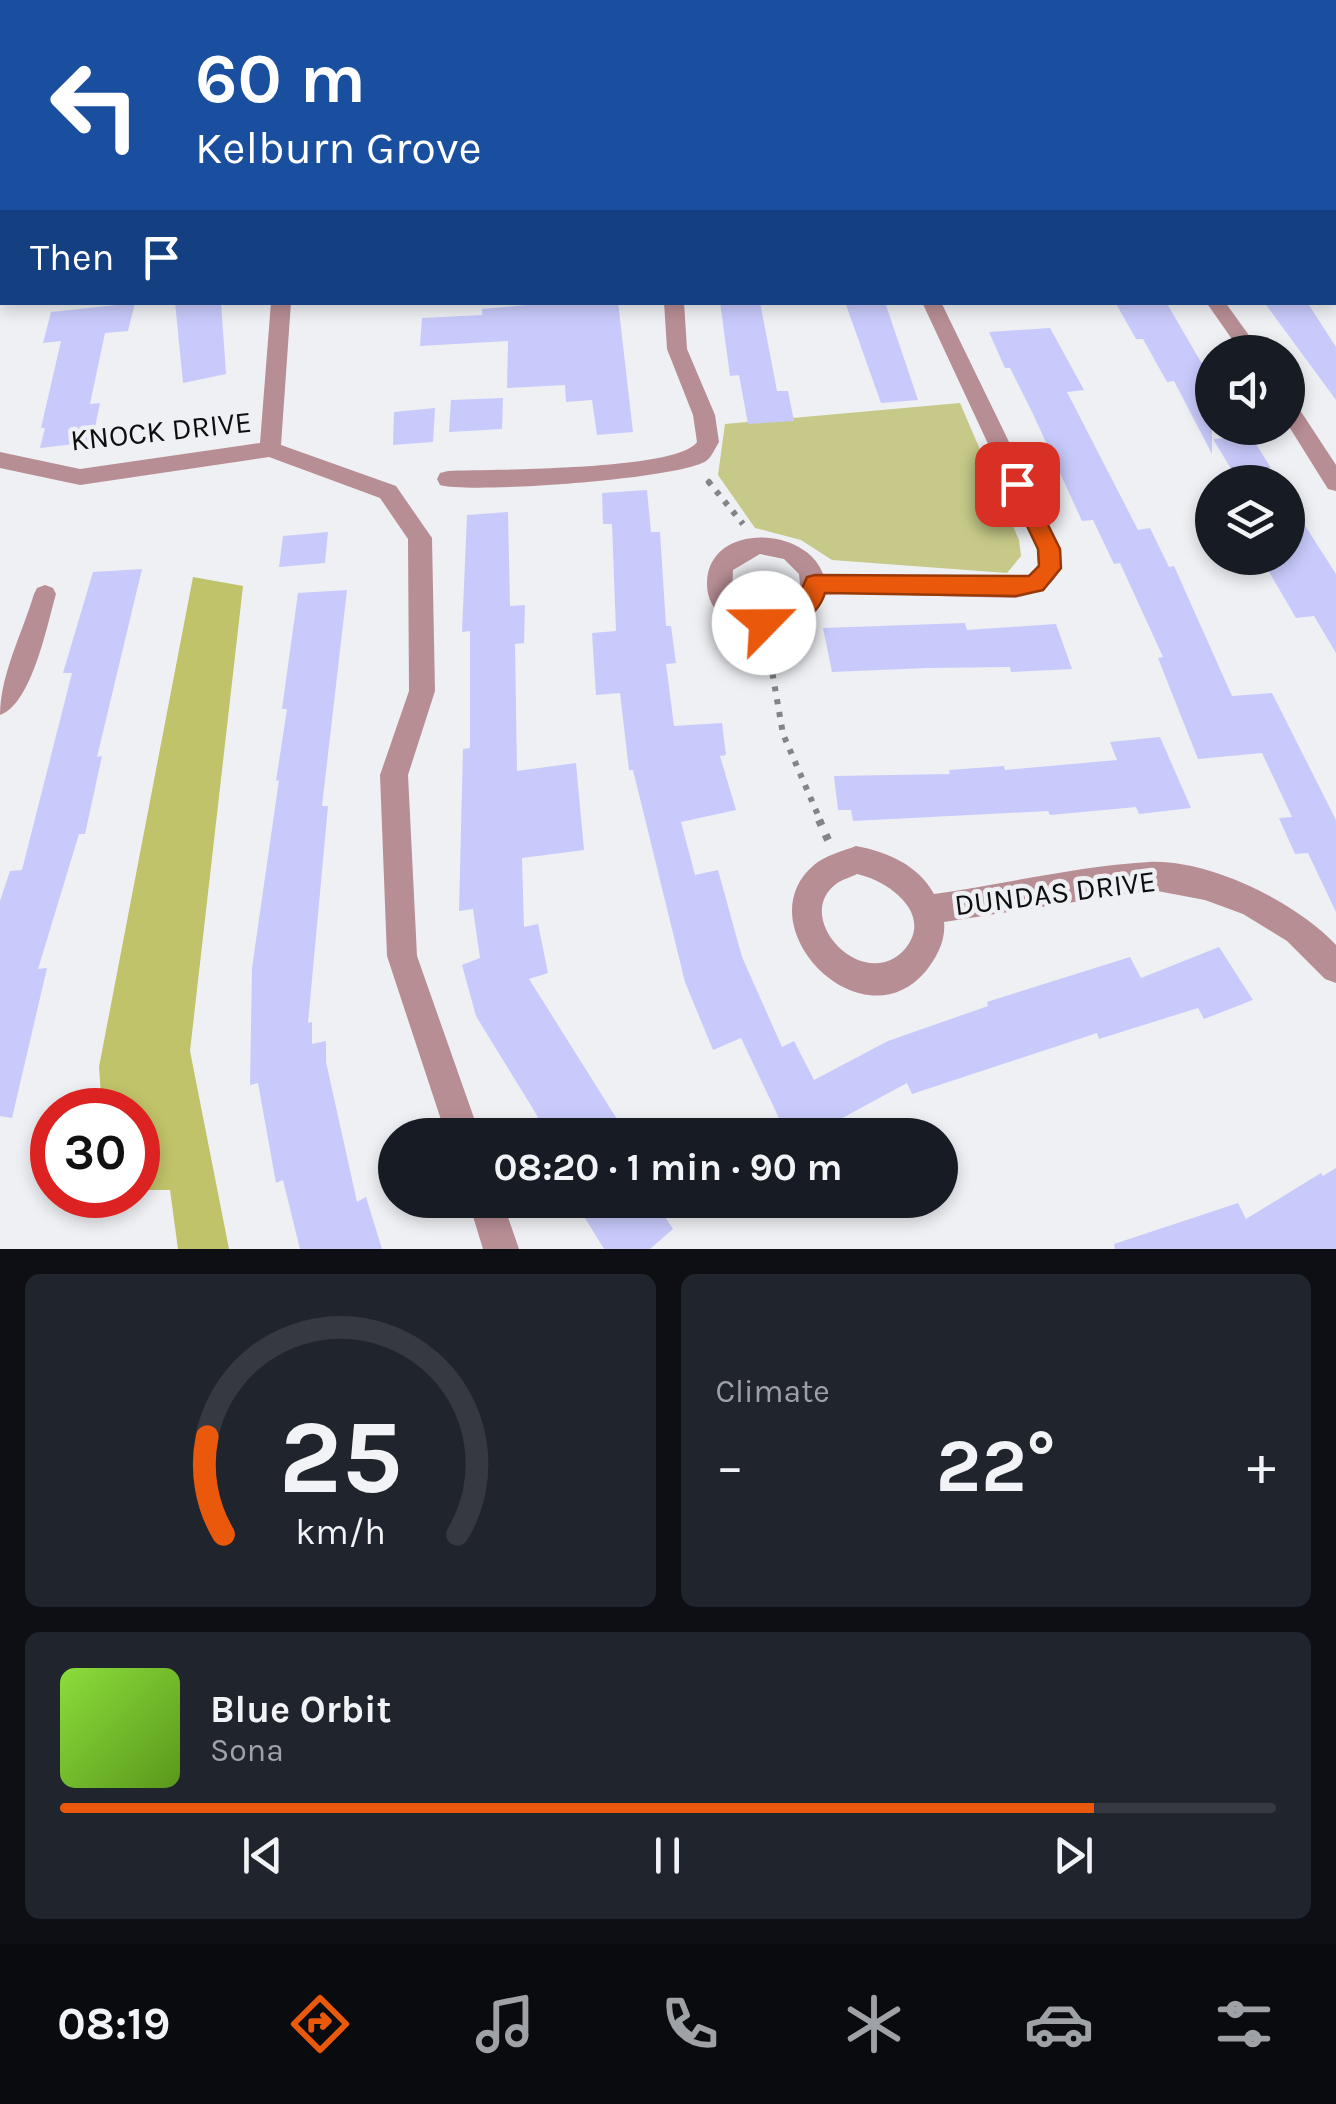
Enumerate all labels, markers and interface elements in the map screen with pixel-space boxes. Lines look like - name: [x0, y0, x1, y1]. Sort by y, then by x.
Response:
- text: 60 m: [195, 38, 366, 120]
- icon: left: [30, 40, 160, 170]
- text: Kelburn Grove: [195, 122, 482, 174]
- icon: arrive: [134, 230, 189, 285]
- text: Then: [30, 235, 114, 280]
- map controls: [1195, 335, 1305, 575]
- button: sound: [1195, 335, 1305, 445]
- street label: KNOCK DRIVE: [69, 404, 253, 458]
- pin: [975, 442, 1060, 527]
- icon: arrive: [990, 457, 1045, 512]
- button: layers: [1195, 465, 1305, 575]
- position arrow: [712, 571, 816, 675]
- street label: DUNDAS DRIVE: [952, 863, 1158, 923]
- speed limit sign: 30: [30, 1088, 160, 1218]
- text: 08:20 · 1 min · 90 m: [494, 1145, 842, 1190]
- text: Climate: [716, 1373, 830, 1410]
- text: 25: [279, 1397, 402, 1518]
- text: 22°: [936, 1422, 1056, 1510]
- text: −: [716, 1434, 744, 1498]
- text: +: [1247, 1434, 1276, 1498]
- text: km/h: [295, 1511, 386, 1553]
- text: Blue Orbit: [210, 1687, 391, 1732]
- text: Sona: [210, 1732, 284, 1769]
- icon: previous: [235, 1828, 290, 1883]
- icon: pause: [640, 1828, 695, 1883]
- icon: next: [1046, 1828, 1101, 1883]
- icon: directions: [285, 1989, 355, 2059]
- icon: music: [470, 1989, 540, 2059]
- icon: phone: [655, 1989, 725, 2059]
- icon: climate: [839, 1989, 909, 2059]
- icon: car: [1024, 1989, 1094, 2059]
- icon: filters: [1209, 1989, 1279, 2059]
- text: 08:19: [57, 1998, 171, 2050]

